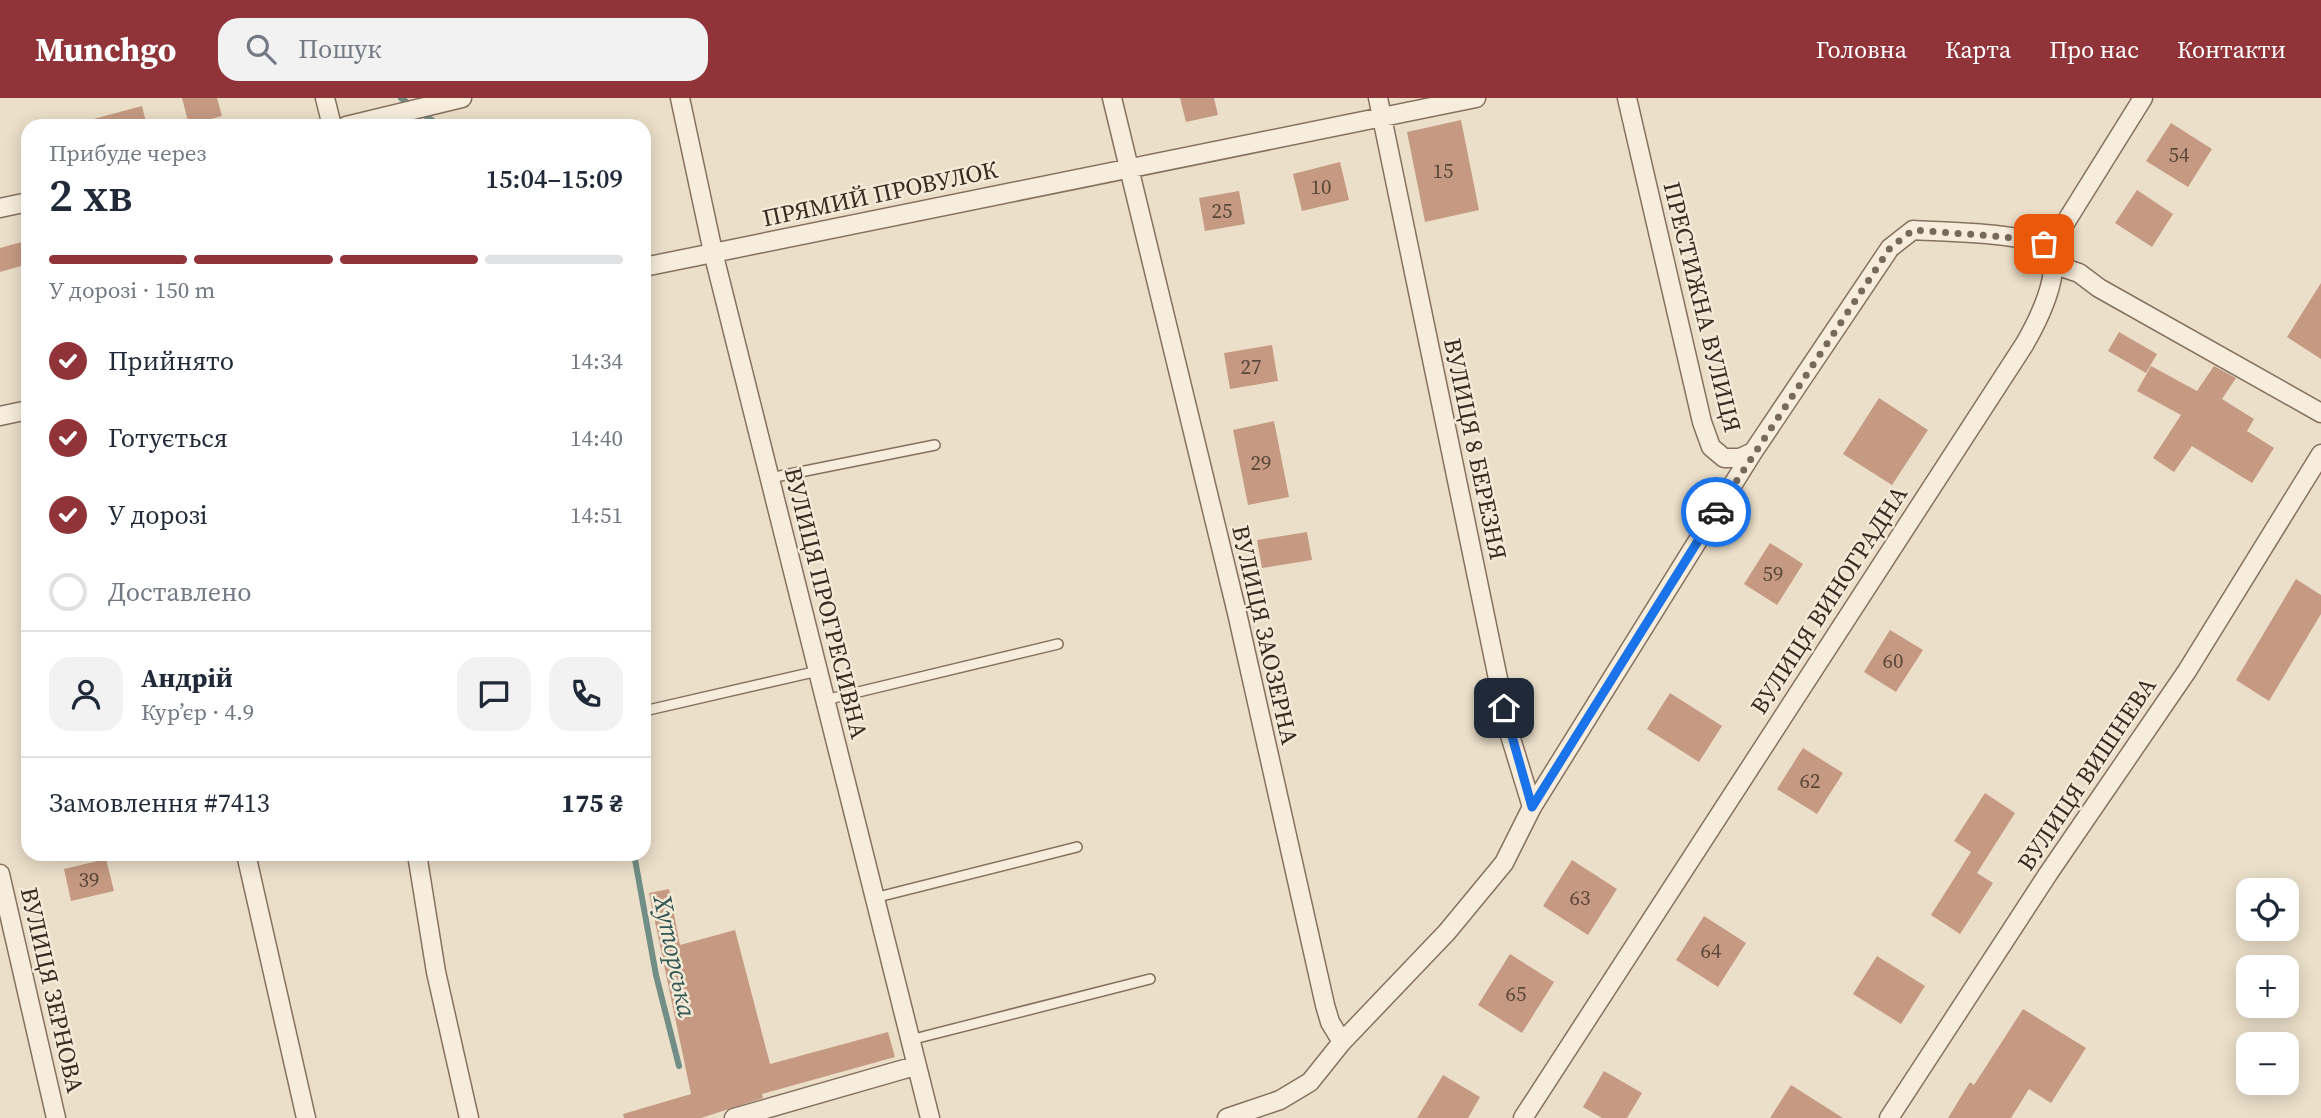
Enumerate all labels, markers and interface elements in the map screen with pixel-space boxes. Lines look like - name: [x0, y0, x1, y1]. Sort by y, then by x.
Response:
- search box: [218, 18, 708, 81]
- text: Munchgo: [35, 27, 176, 72]
- icon: search: [242, 30, 280, 68]
- text: Пошук: [298, 31, 382, 67]
- text: Головна: [1816, 33, 1907, 66]
- text: Карта: [1945, 33, 2011, 66]
- text: Про нас: [2049, 33, 2139, 66]
- text: Контакти: [2177, 33, 2286, 66]
- text: Прибуде через: [49, 137, 206, 169]
- house number: 54: [2169, 140, 2190, 169]
- street label: ПРЯМИЙ ПРОВУЛОК: [759, 152, 1001, 235]
- house number: 15: [1433, 156, 1454, 185]
- text: 15:04–15:09: [486, 161, 623, 197]
- text: 2 хв: [49, 163, 132, 226]
- house number: 10: [1311, 172, 1332, 201]
- street label: ПРЕСТИЖНА ВУЛИЦЯ: [1655, 178, 1750, 435]
- house number: 25: [1212, 196, 1233, 225]
- pin: [2014, 214, 2074, 274]
- icon: bag: [2025, 225, 2063, 263]
- text: У дорозі · 150 m: [49, 274, 215, 306]
- street label: ВУЛИЦЯ 8 БЕРЕЗНЯ: [1436, 335, 1515, 563]
- icon: check: [49, 342, 87, 380]
- text: Прийнято: [108, 343, 234, 379]
- text: 14:34: [570, 345, 623, 377]
- house number: 27: [1241, 352, 1262, 381]
- icon: check: [49, 419, 87, 457]
- text: Готується: [108, 420, 228, 456]
- text: 14:40: [570, 422, 623, 454]
- house number: 29: [1251, 448, 1272, 477]
- street label: ВУЛИЦЯ ПРОГРЕСИВНА: [777, 464, 876, 742]
- courier: [1681, 477, 1751, 547]
- street label: ВУЛИЦЯ ВИНОГРАДНА: [1742, 479, 1915, 720]
- icon: car: [1697, 493, 1735, 531]
- icon: check: [49, 496, 87, 534]
- text: У дорозі: [108, 497, 208, 533]
- text: 14:51: [570, 499, 623, 531]
- street label: ВУЛИЦЯ ЗАОЗЕРНА: [1224, 522, 1307, 748]
- house number: 59: [1763, 559, 1784, 588]
- text: Доставлено: [108, 574, 251, 610]
- house number: 60: [1883, 646, 1904, 675]
- button: person: [49, 657, 123, 731]
- button: chat: [457, 657, 531, 731]
- button: phone: [549, 657, 623, 731]
- text: Андрій: [141, 660, 233, 696]
- street label: ВУЛИЦЯ ВИШНЕВА: [2010, 671, 2164, 877]
- pin: [1474, 678, 1534, 738]
- icon: home: [1485, 689, 1523, 727]
- text: Кур’єр · 4.9: [141, 696, 254, 728]
- house number: 62: [1800, 766, 1821, 795]
- text: Замовлення #7413: [49, 785, 270, 821]
- text: 175 ₴: [561, 785, 623, 821]
- house number: 39: [79, 865, 100, 894]
- map controls: [2236, 878, 2299, 1095]
- button: locate: [2236, 878, 2299, 941]
- house number: 63: [1570, 883, 1591, 912]
- street label: ВУЛИЦЯ ЗЕРНОВА: [13, 884, 92, 1096]
- water label: Хуторська: [644, 890, 706, 1021]
- house number: 64: [1701, 936, 1722, 965]
- button: +: [2236, 955, 2299, 1018]
- house number: 65: [1506, 979, 1527, 1008]
- button: −: [2236, 1032, 2299, 1095]

